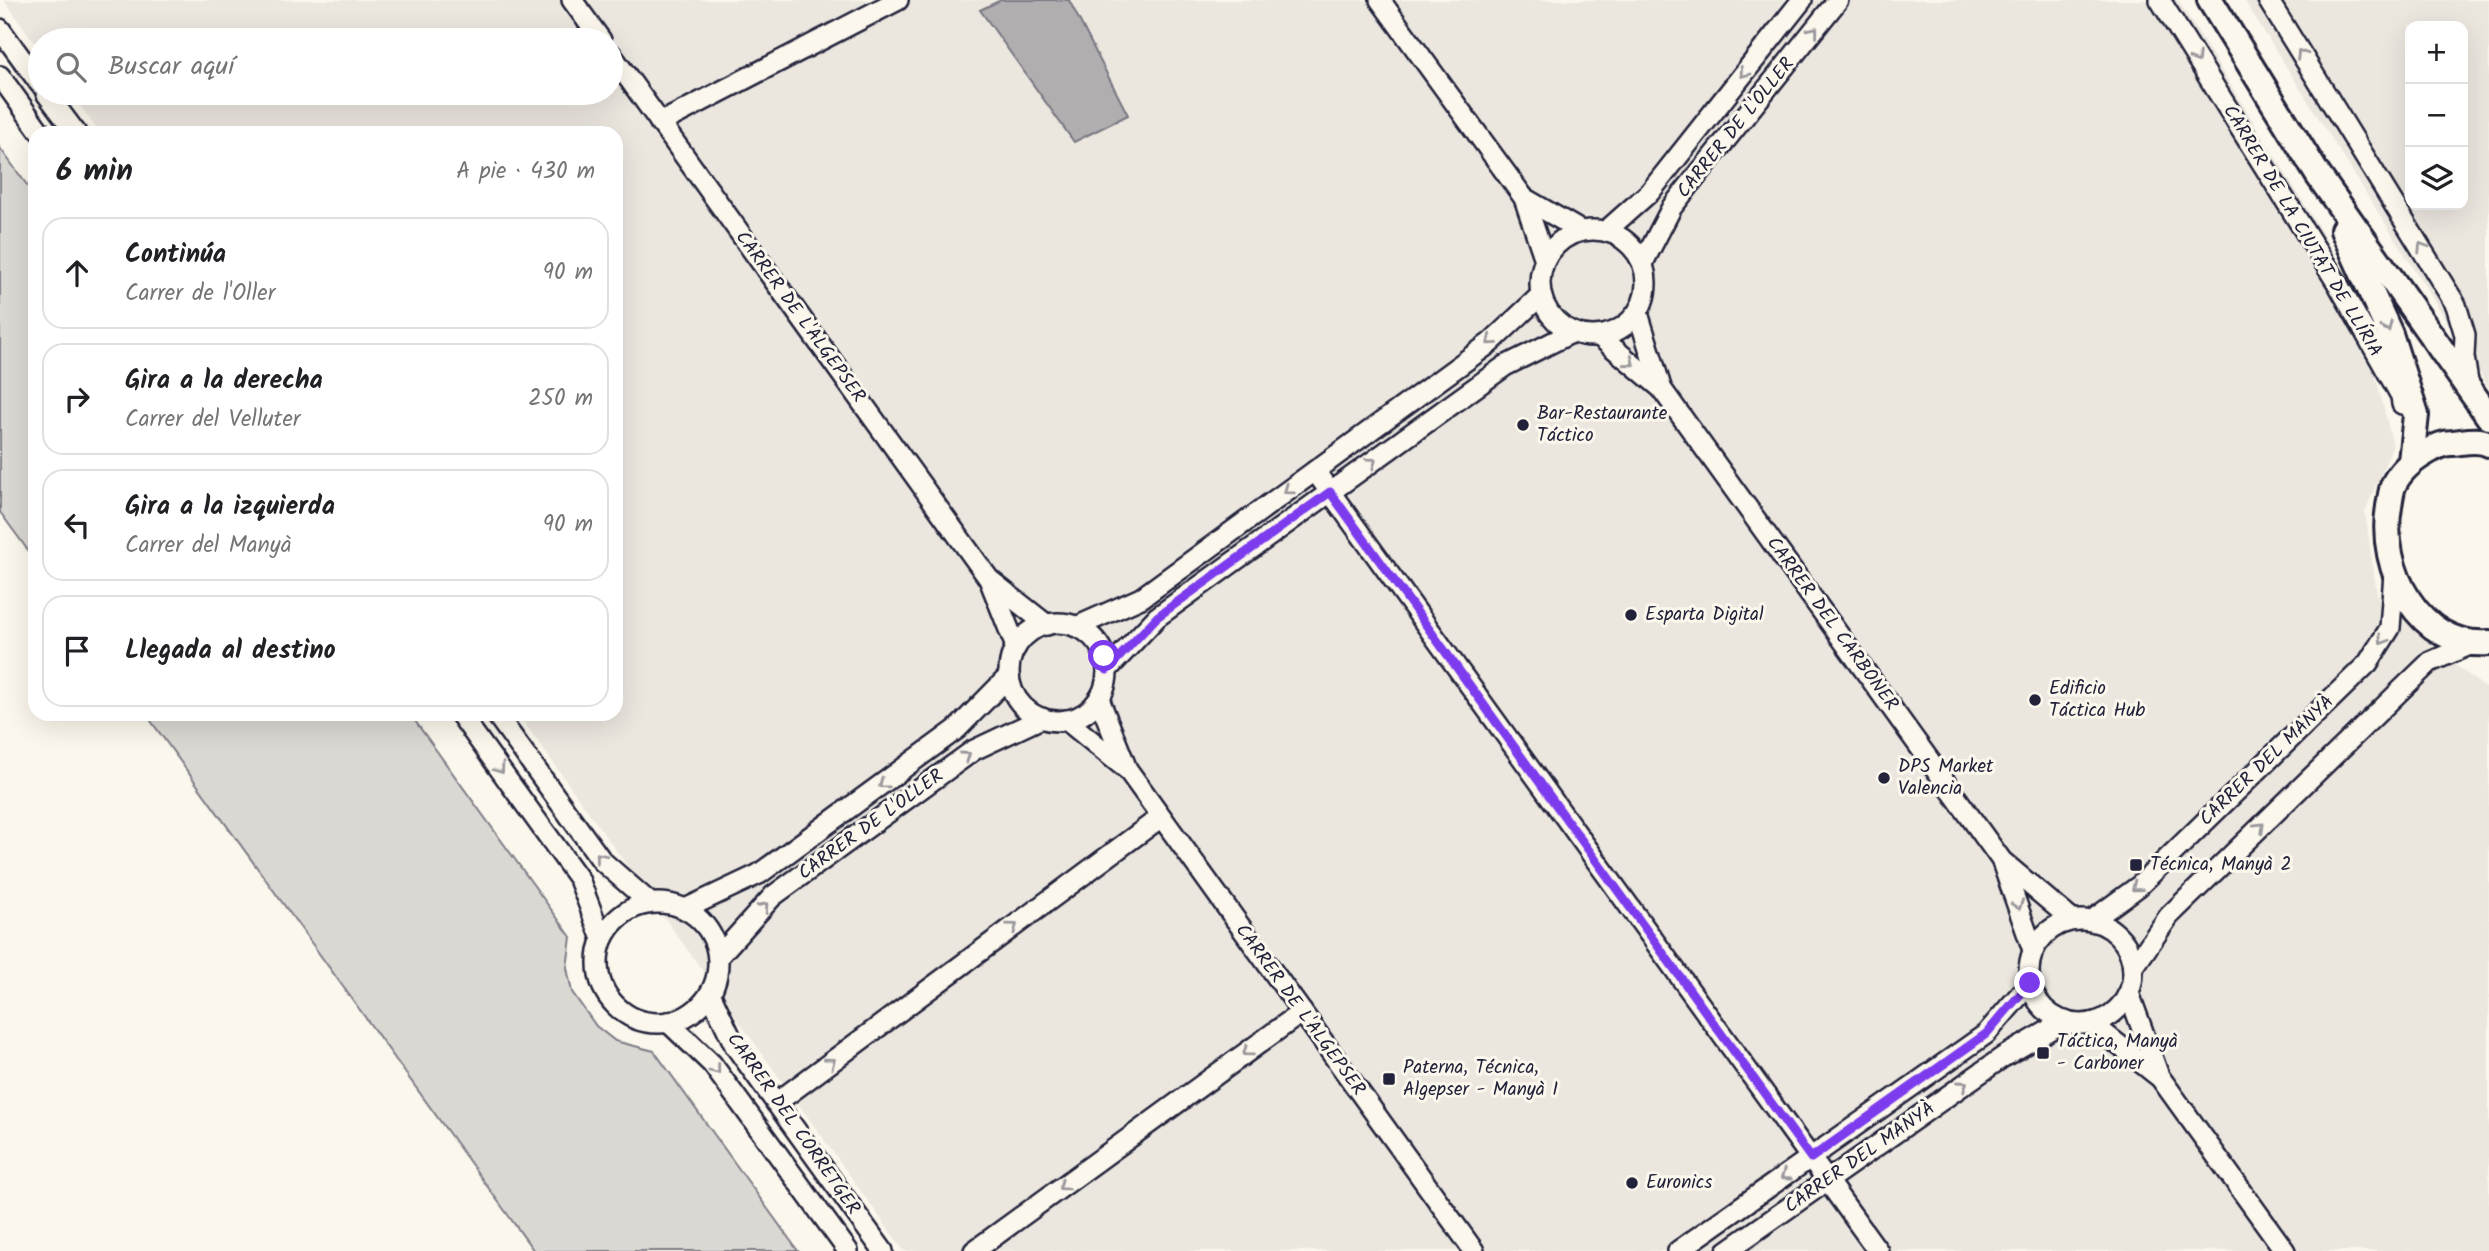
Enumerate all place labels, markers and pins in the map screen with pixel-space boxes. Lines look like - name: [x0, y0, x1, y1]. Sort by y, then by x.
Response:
- place label: Bar-Restaurante Táctico: [1537, 399, 1668, 451]
- marker: Bar-Restaurante Táctico: [1515, 417, 1531, 433]
- place label: Esparta Digital: [1645, 600, 1764, 630]
- marker: Esparta Digital: [1623, 607, 1639, 623]
- place label: Edificio Táctica Hub: [2049, 674, 2145, 726]
- marker: Edificio Táctica Hub: [2027, 692, 2043, 708]
- place label: DPS Market Valencia: [1898, 752, 1994, 804]
- marker: DPS Market Valencia: [1876, 770, 1892, 786]
- place label: Técnica, Manyà 2: [2150, 850, 2291, 880]
- marker: Técnica, Manyà 2: [2128, 857, 2144, 873]
- place label: Táctica, Manyà - Carboner: [2057, 1027, 2178, 1079]
- marker: Táctica, Manyà - Carboner: [2035, 1045, 2051, 1061]
- place label: Paterna, Técnica, Algepser - Manyà I: [1403, 1053, 1558, 1105]
- marker: Paterna, Técnica, Algepser - Manyà I: [1381, 1071, 1397, 1087]
- place label: Euronics: [1646, 1168, 1712, 1198]
- marker: Euronics: [1624, 1175, 1640, 1191]

